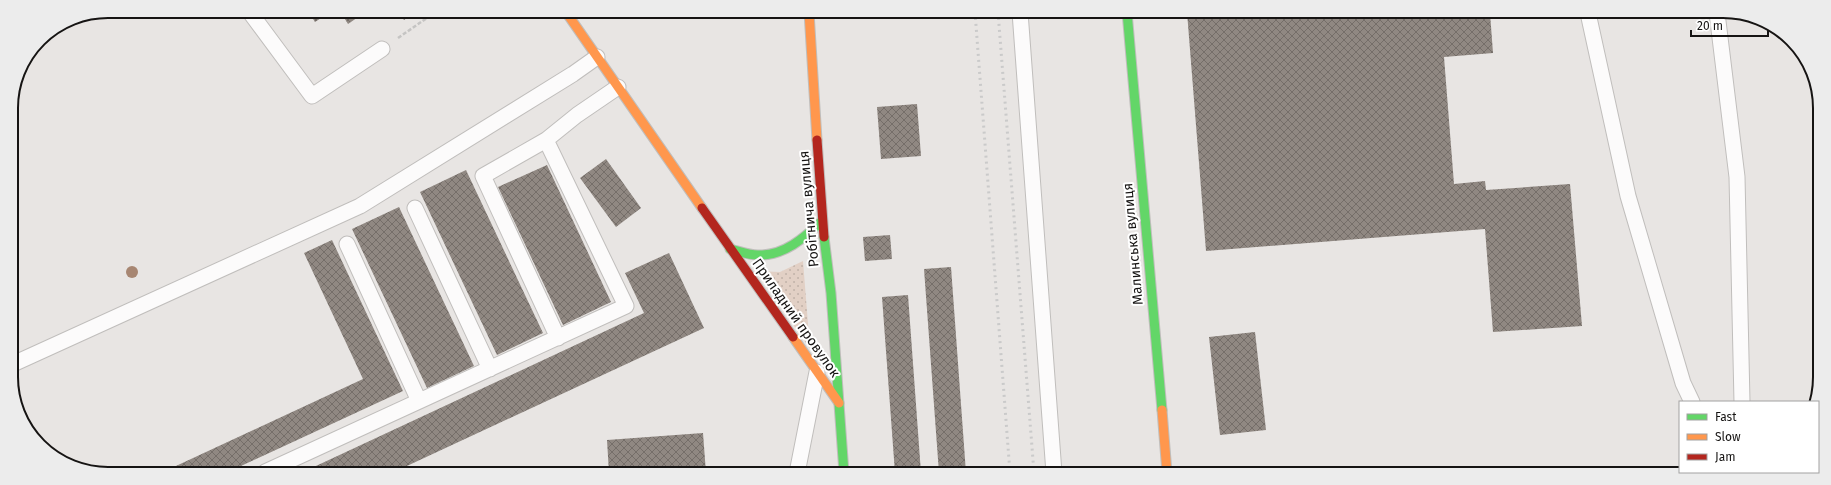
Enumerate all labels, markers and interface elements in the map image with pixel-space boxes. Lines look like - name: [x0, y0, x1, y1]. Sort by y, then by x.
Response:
- scale bar: [1691, 12, 1768, 38]
- text: 20 m: [1697, 19, 1723, 33]
- street label: Робітнича вулиця: [795, 150, 823, 268]
- street label: Малинська вулиця: [1119, 182, 1147, 306]
- street label: Приладний провулок: [749, 255, 844, 381]
- legend: [1679, 401, 1819, 473]
- text: Fast: [1715, 410, 1737, 424]
- text: Slow: [1715, 430, 1741, 444]
- text: Jam: [1715, 450, 1735, 464]

